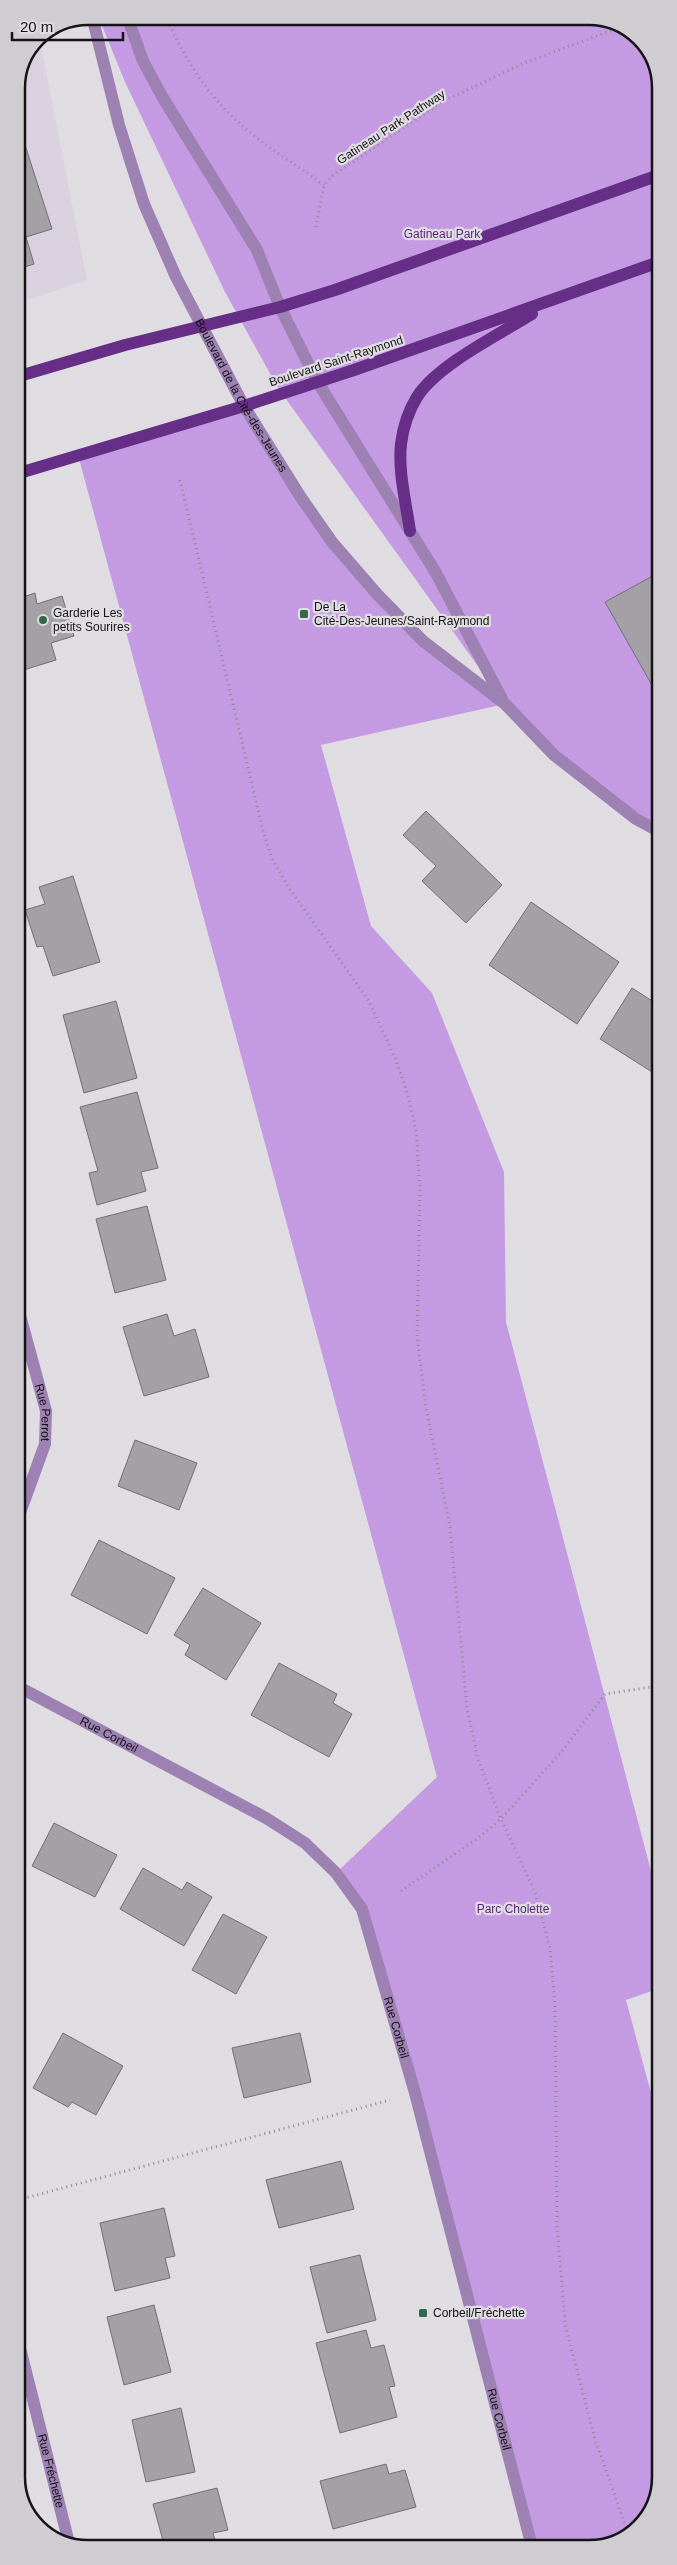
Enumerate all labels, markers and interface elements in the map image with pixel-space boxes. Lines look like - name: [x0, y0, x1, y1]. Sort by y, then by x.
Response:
- scale bar: [12, 10, 124, 42]
- text: 20 m: [20, 18, 53, 35]
- street label: Gatineau Park Pathway: [334, 87, 448, 167]
- park label: Gatineau Park: [404, 227, 481, 241]
- street label: Boulevard de la Cité-des-Jeunes: [192, 316, 290, 475]
- street label: Boulevard Saint-Raymond: [267, 333, 405, 389]
- place label: De La Cité-Des-Jeunes/Saint-Raymond: [314, 600, 489, 628]
- place label: Garderie Les petits Sourires: [53, 606, 130, 634]
- marker: De La Cité-Des-Jeunes/Saint-Raymond: [298, 608, 310, 620]
- marker: Garderie Les petits Sourires: [37, 614, 49, 626]
- street label: Rue Perrot: [32, 1382, 53, 1442]
- street label: Rue Corbeil: [78, 1714, 140, 1756]
- park label: Parc Cholette: [477, 1902, 550, 1916]
- street label: Rue Corbeil: [381, 1995, 412, 2060]
- place label: Corbeil/Fréchette: [433, 2306, 525, 2320]
- marker: Corbeil/Fréchette: [417, 2307, 429, 2319]
- street label: Rue Corbeil: [484, 2387, 514, 2452]
- street label: Rue Fréchette: [35, 2432, 67, 2510]

